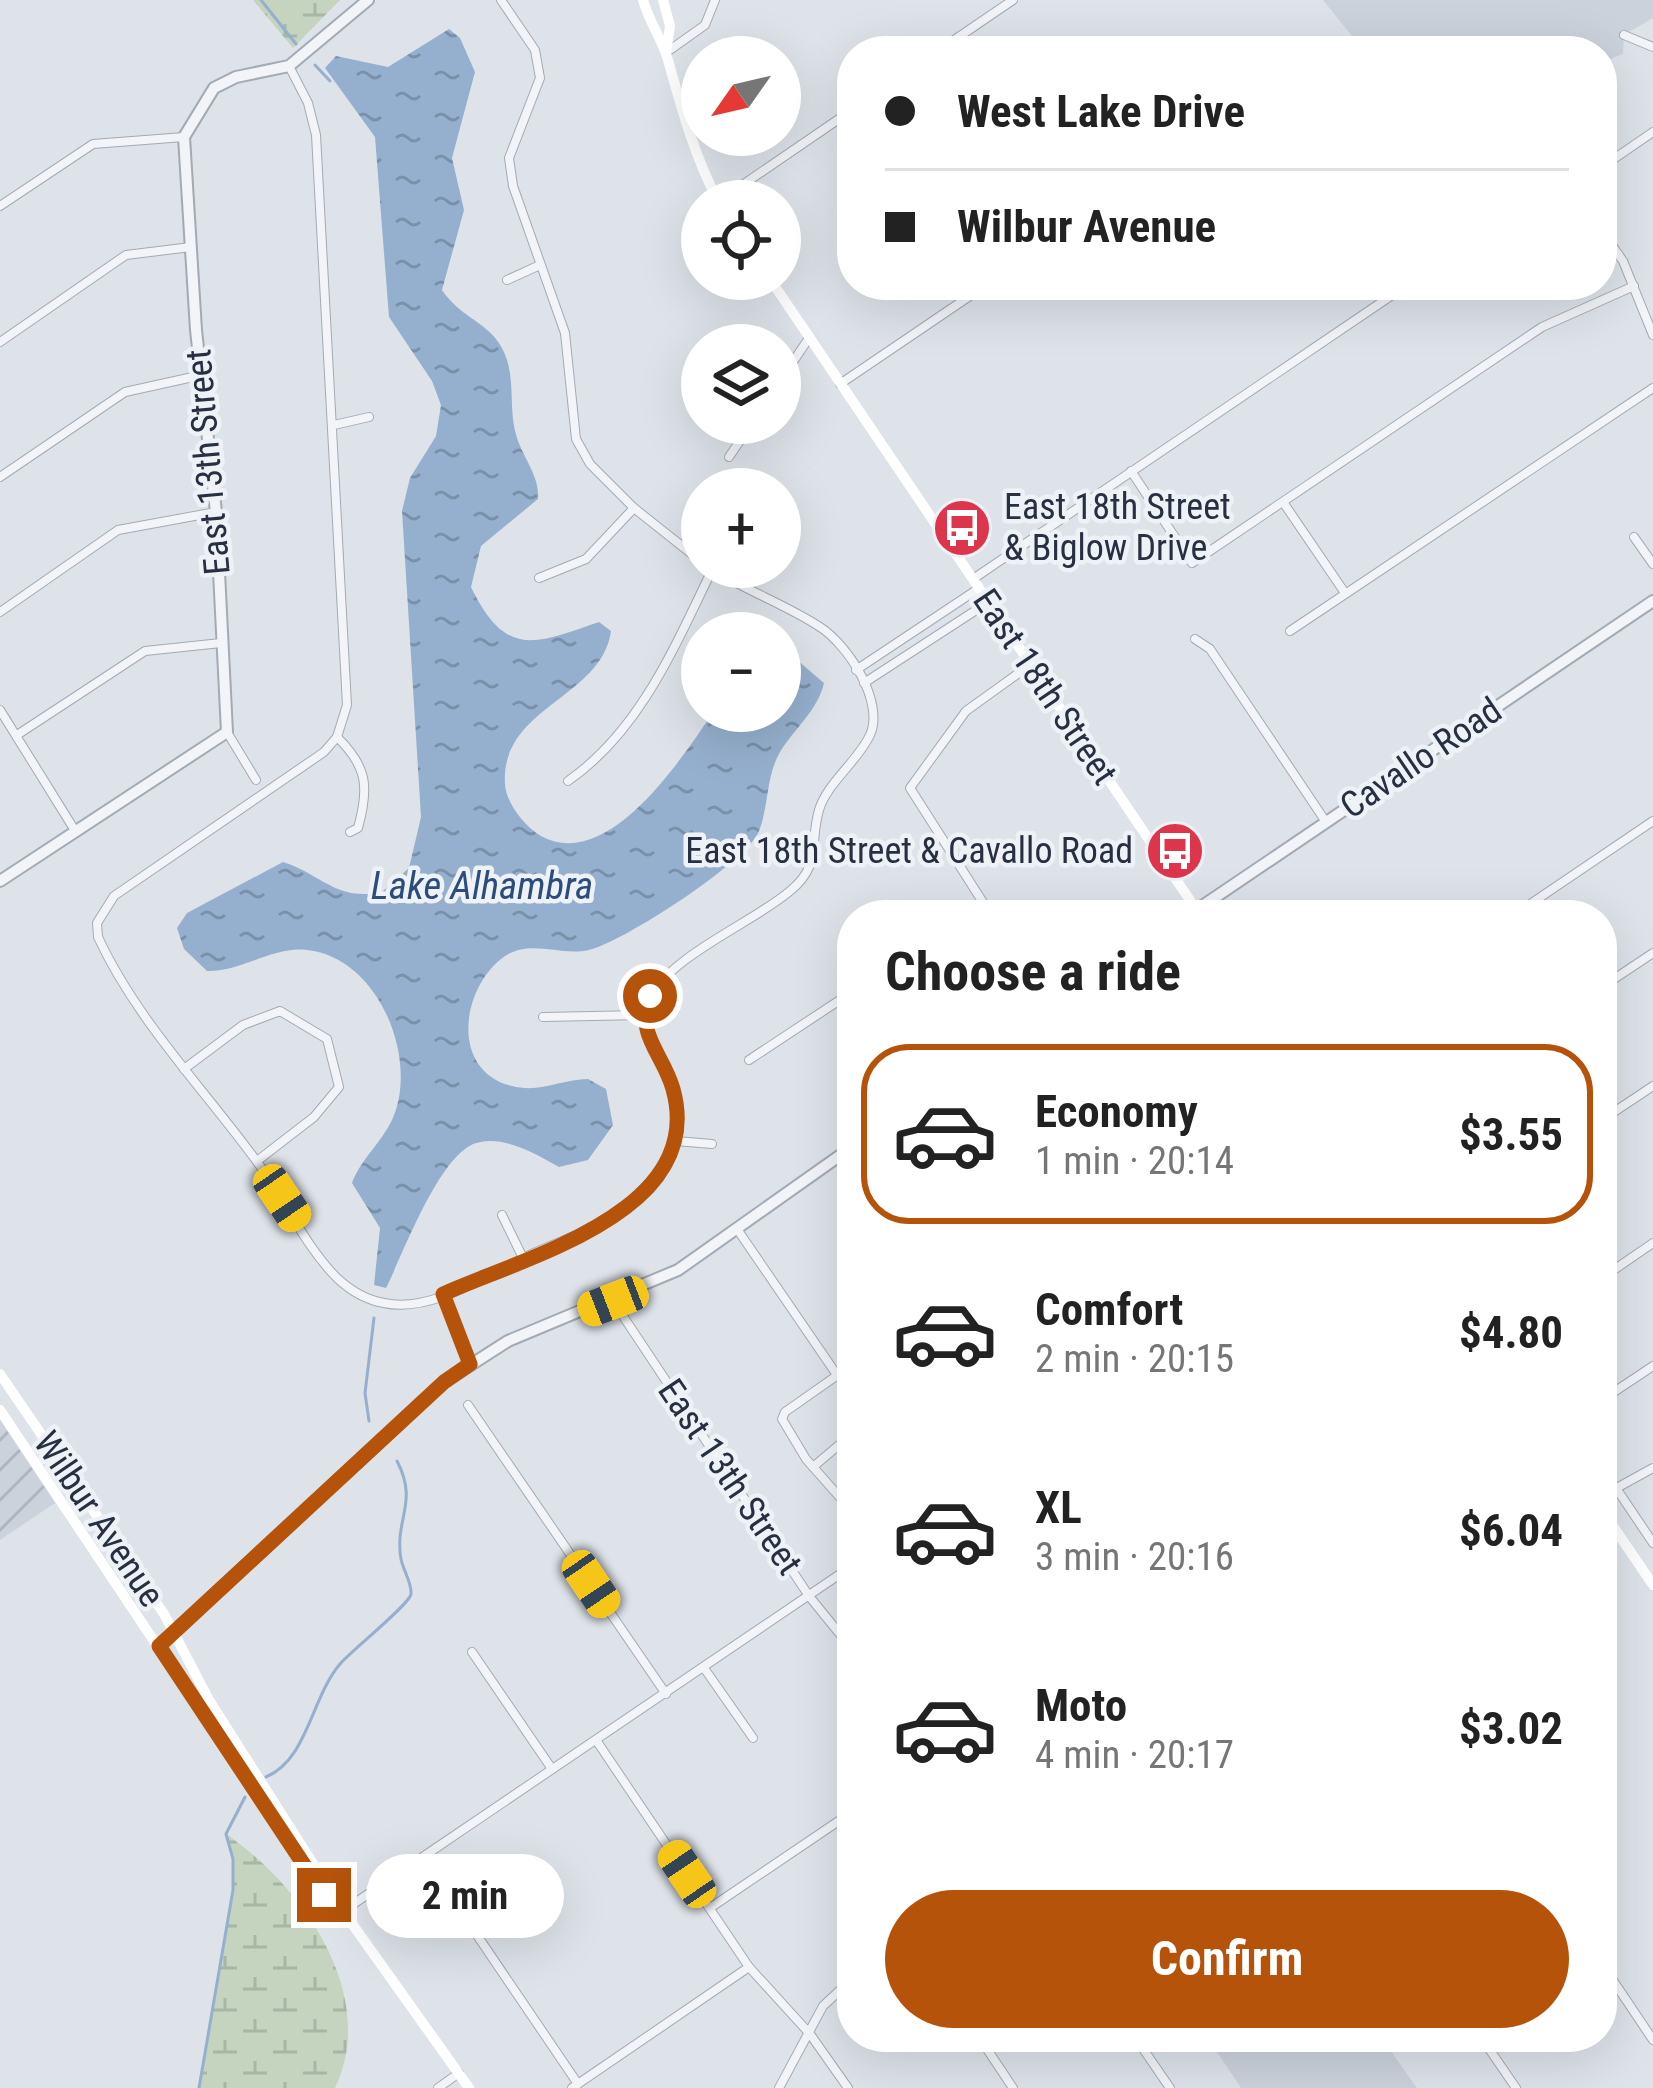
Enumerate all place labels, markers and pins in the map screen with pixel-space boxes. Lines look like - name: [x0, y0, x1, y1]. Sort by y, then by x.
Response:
- place label: East 18th Street & Biglow Drive: [1004, 486, 1231, 569]
- bus stop icon: East 18th Street & Biglow Drive: [931, 497, 993, 559]
- bus stop icon: East 18th Street & Cavallo Road: [1144, 820, 1206, 882]
- place label: East 18th Street & Cavallo Road: [685, 830, 1133, 872]

